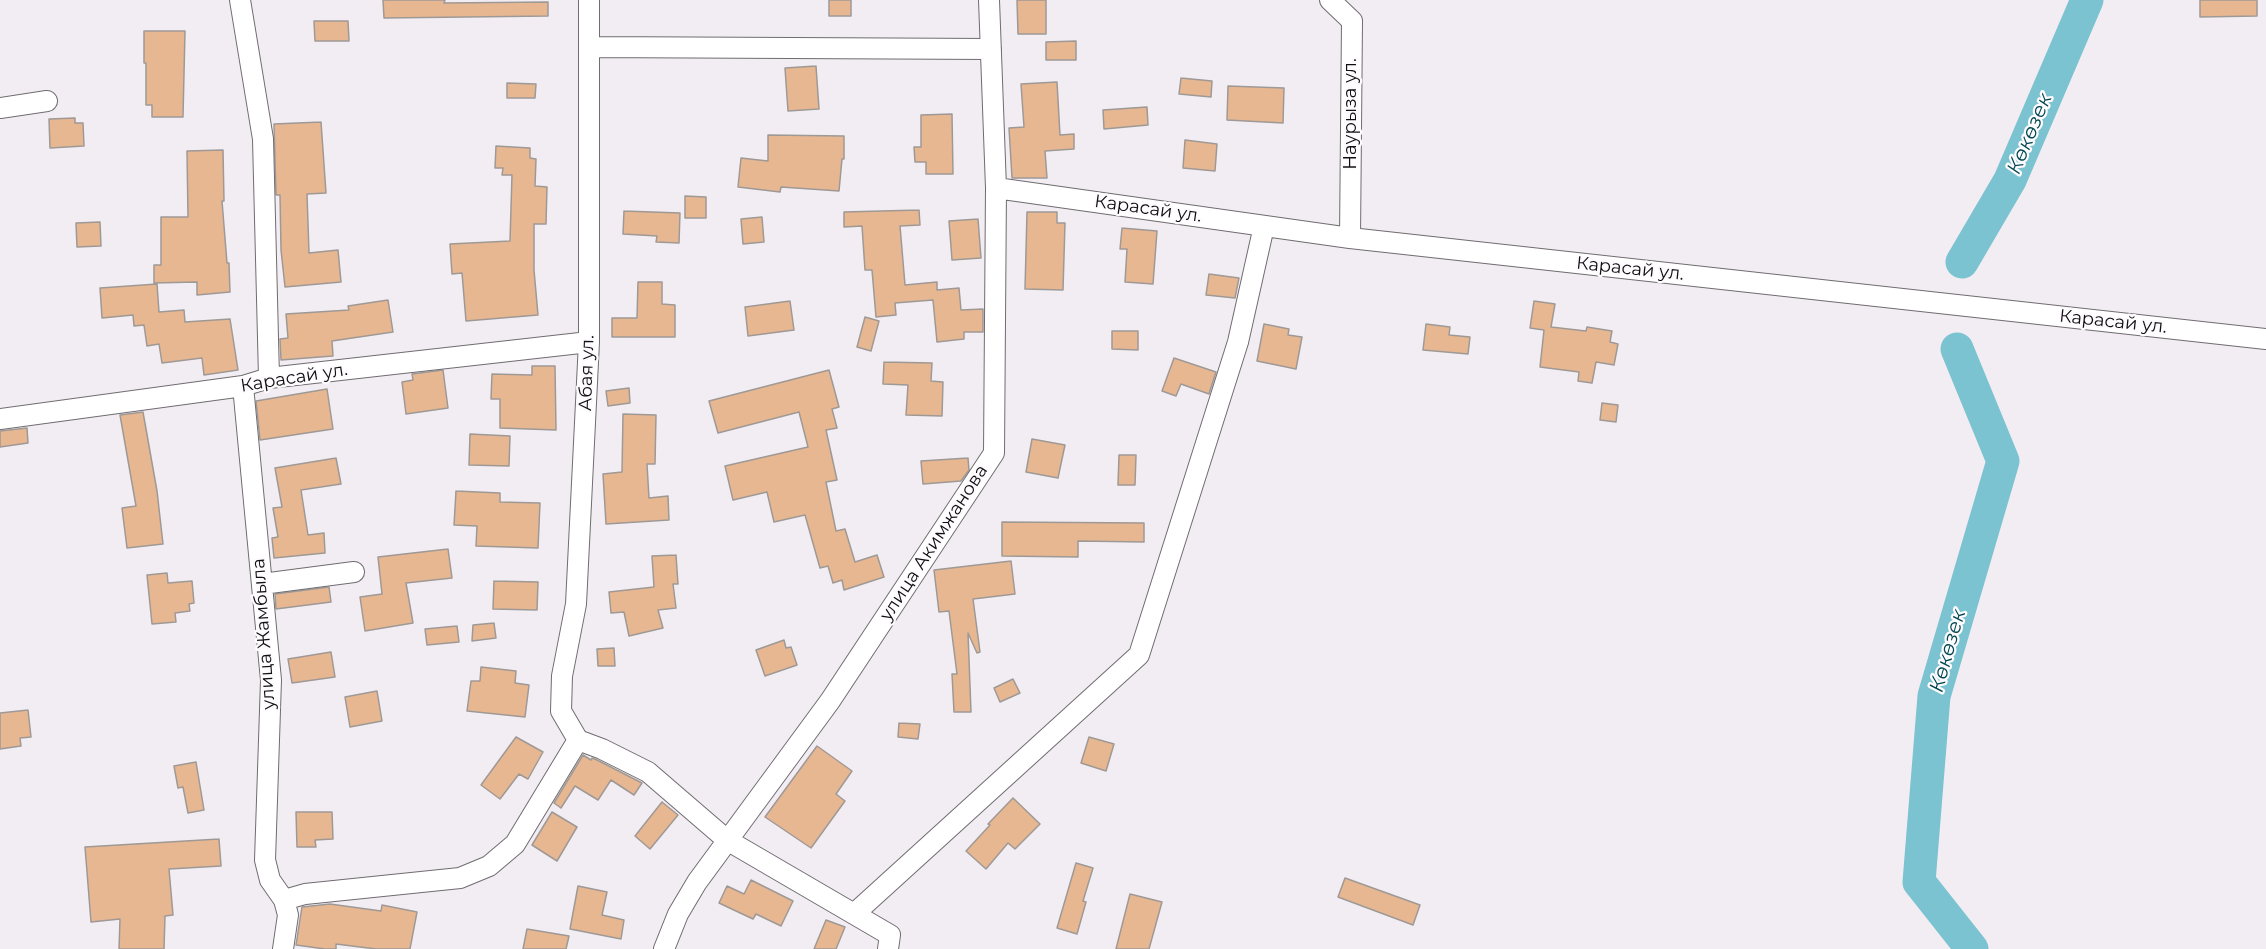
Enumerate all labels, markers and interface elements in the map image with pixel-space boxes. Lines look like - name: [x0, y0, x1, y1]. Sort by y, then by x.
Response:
- street label: Наурыза ул.: [1340, 58, 1362, 170]
- water label: Көкөзек: [2002, 90, 2058, 178]
- street label: Карасай ул.: [1093, 191, 1203, 227]
- street label: Карасай ул.: [1575, 253, 1685, 285]
- street label: Карасай ул.: [2058, 306, 2168, 338]
- street label: Абая ул.: [575, 335, 599, 411]
- street label: Карасай ул.: [239, 359, 349, 397]
- street label: улица Акимжанова: [875, 461, 993, 625]
- street label: улица Жамбыла: [248, 558, 280, 710]
- water label: Көкөзек: [1925, 607, 1971, 695]

